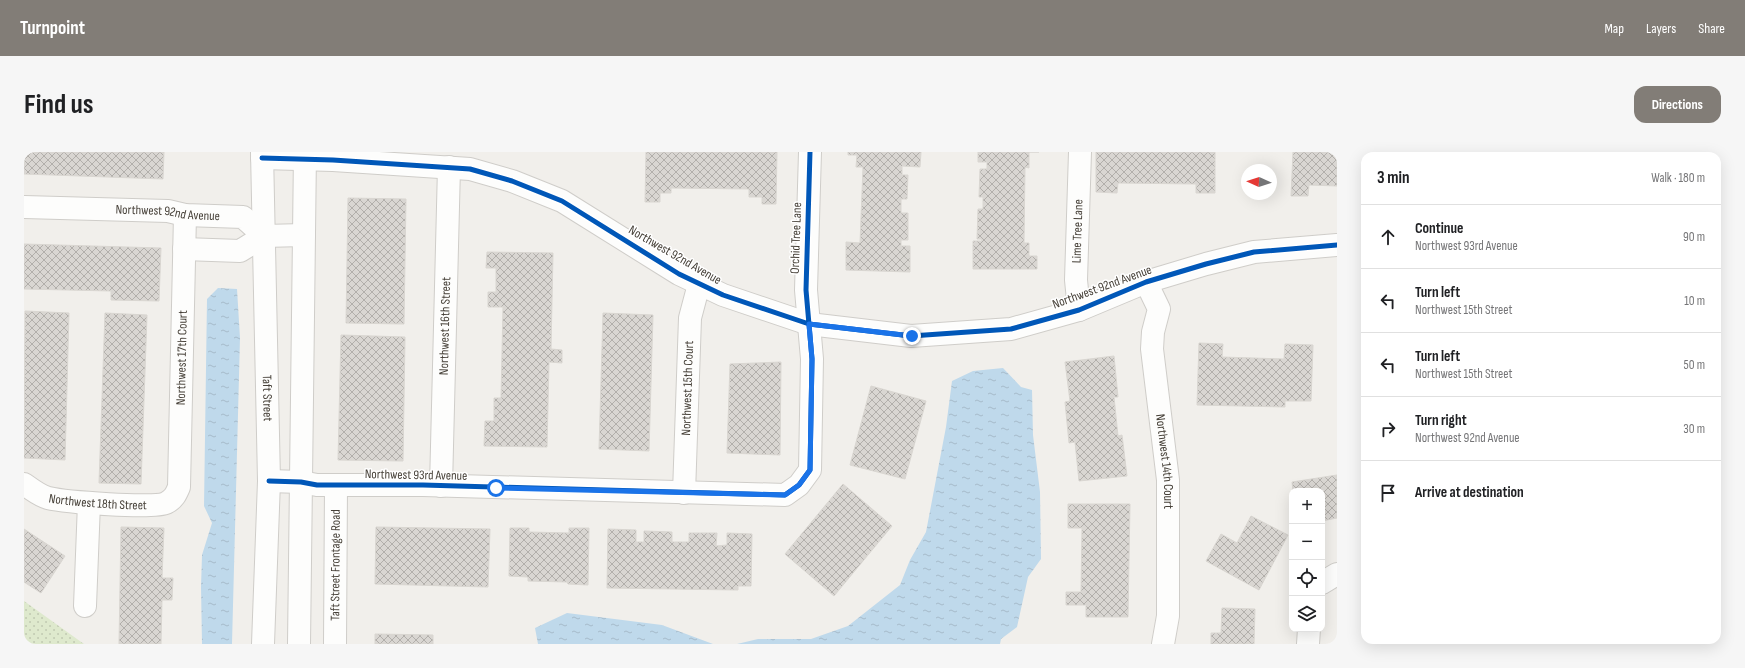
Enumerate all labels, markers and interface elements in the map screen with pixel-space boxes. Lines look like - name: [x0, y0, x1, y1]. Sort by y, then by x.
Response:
- text: Turnpoint: [20, 17, 85, 40]
- text: Map: [1604, 20, 1624, 37]
- text: Layers: [1646, 20, 1676, 37]
- text: Share: [1698, 20, 1725, 37]
- button: Directions: [1634, 86, 1721, 123]
- text: Find us: [24, 88, 93, 121]
- north arrow: [1241, 164, 1277, 200]
- text: 3 min: [1377, 168, 1410, 188]
- text: Walk · 180 m: [1651, 170, 1705, 186]
- street label: Lime Tree Lane: [1069, 199, 1087, 263]
- street label: Northwest 92nd Avenue: [115, 202, 220, 224]
- street label: Orchid Tree Lane: [787, 202, 805, 274]
- text: Continue: [1415, 219, 1464, 238]
- street label: Northwest 92nd Avenue: [626, 222, 724, 288]
- icon: ahead: [1377, 226, 1399, 248]
- text: 90 m: [1683, 229, 1705, 245]
- text: Northwest 93rd Avenue: [1415, 238, 1518, 254]
- street label: Northwest 92nd Avenue: [1050, 262, 1154, 312]
- street label: Northwest 16th Street: [436, 277, 454, 375]
- text: Turn left: [1415, 283, 1460, 302]
- icon: left: [1377, 290, 1399, 312]
- text: 10 m: [1684, 293, 1705, 309]
- text: Northwest 15th Street: [1415, 302, 1512, 318]
- street label: Northwest 17th Court: [173, 310, 191, 405]
- route end: [903, 327, 921, 345]
- street label: Northwest 15th Court: [678, 340, 697, 436]
- text: Turn left: [1415, 347, 1460, 366]
- icon: left: [1377, 354, 1399, 376]
- text: 50 m: [1684, 357, 1705, 373]
- text: Northwest 15th Street: [1415, 366, 1512, 382]
- street label: Taft Street: [259, 374, 276, 421]
- text: Turn right: [1415, 411, 1467, 430]
- street label: Northwest 14th Court: [1152, 413, 1176, 509]
- icon: right: [1377, 418, 1399, 440]
- text: 30 m: [1683, 421, 1705, 437]
- text: Northwest 92nd Avenue: [1415, 430, 1520, 446]
- street label: Northwest 93rd Avenue: [365, 466, 467, 484]
- route start: [487, 479, 505, 497]
- icon: arrive: [1377, 482, 1399, 504]
- text: Arrive at destination: [1415, 483, 1524, 502]
- map controls: [1289, 488, 1325, 632]
- button: +: [1289, 488, 1325, 524]
- street label: Northwest 18th Street: [48, 490, 147, 513]
- street label: Taft Street Frontage Road: [327, 509, 344, 621]
- button: −: [1289, 524, 1325, 560]
- button: locate: [1289, 560, 1325, 596]
- button: layers: [1289, 596, 1325, 632]

